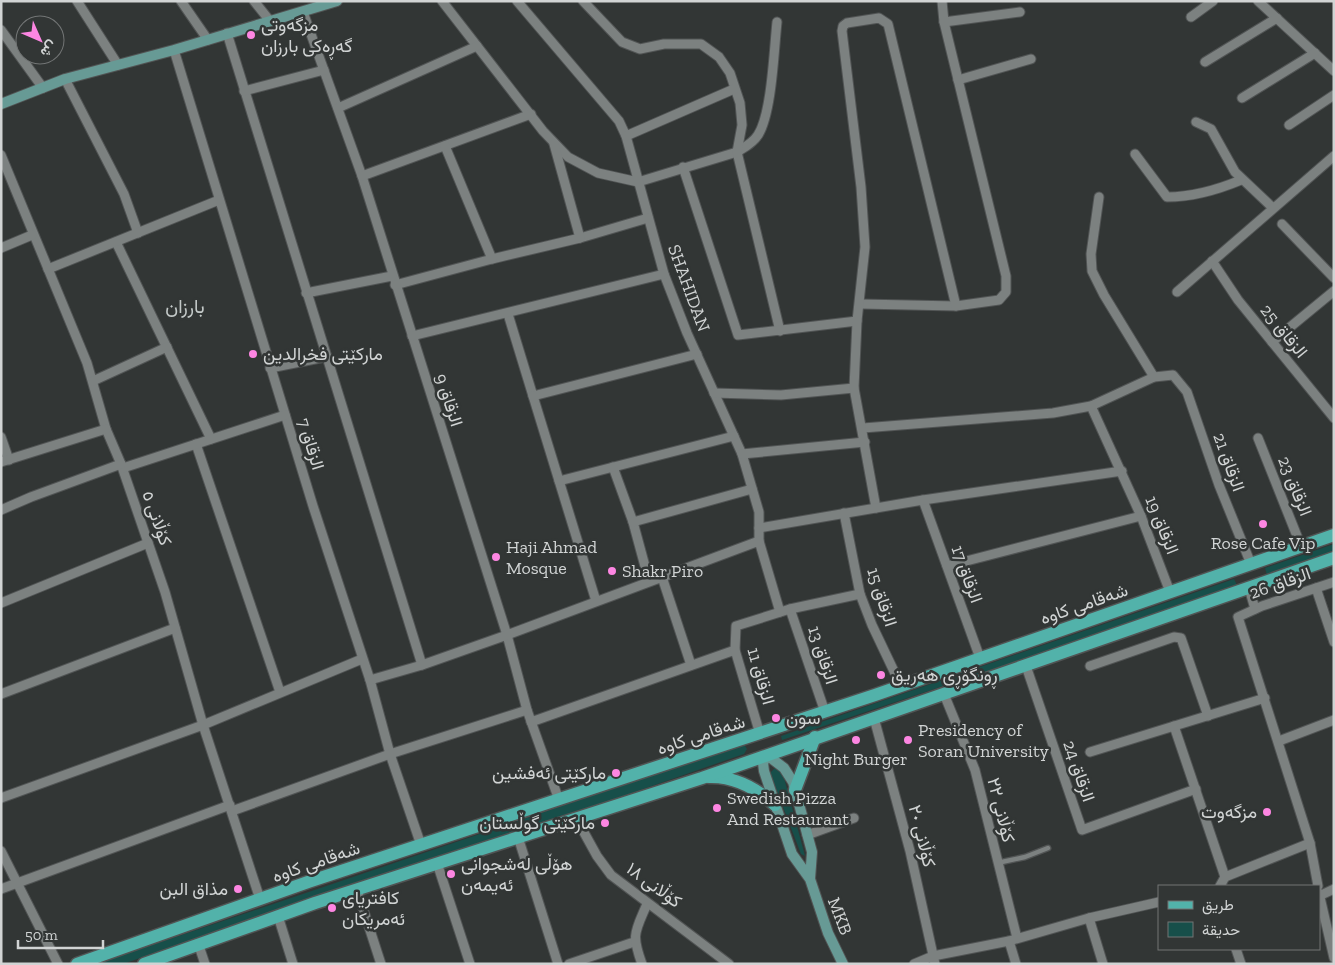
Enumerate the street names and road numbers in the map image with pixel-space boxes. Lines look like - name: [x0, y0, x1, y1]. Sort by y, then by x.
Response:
- street label: SHAHIDAN: [663, 241, 715, 335]
- street label: الزقاق 25: [1256, 300, 1312, 362]
- street label: الزقاق 9: [430, 371, 468, 429]
- street label: الزقاق 7: [293, 415, 329, 473]
- street label: الزقاق 21: [1208, 430, 1250, 494]
- street label: الزقاق 23: [1273, 453, 1317, 519]
- street label: کۆڵانی ٥: [137, 488, 177, 548]
- street label: الزقاق 19: [1140, 493, 1184, 557]
- street label: الزقاق 17: [946, 542, 988, 606]
- street label: الزقاق 26: [1246, 562, 1314, 604]
- street label: الزقاق 15: [862, 565, 902, 629]
- street label: شەقامی کاوە: [1037, 579, 1131, 629]
- street label: الزقاق 13: [803, 623, 843, 687]
- street label: الزقاق 11: [742, 645, 780, 707]
- street label: شەقامی کاوە: [654, 710, 748, 760]
- street label: الزقاق 24: [1058, 737, 1100, 805]
- street label: کۆڵانی ٢٢: [982, 775, 1020, 845]
- street label: کۆڵانی ٢٠: [904, 803, 940, 869]
- street label: شەقامی کاوە: [269, 837, 363, 887]
- street label: کۆڵانی ١٨: [622, 858, 686, 912]
- street label: MKB: [823, 894, 857, 938]

